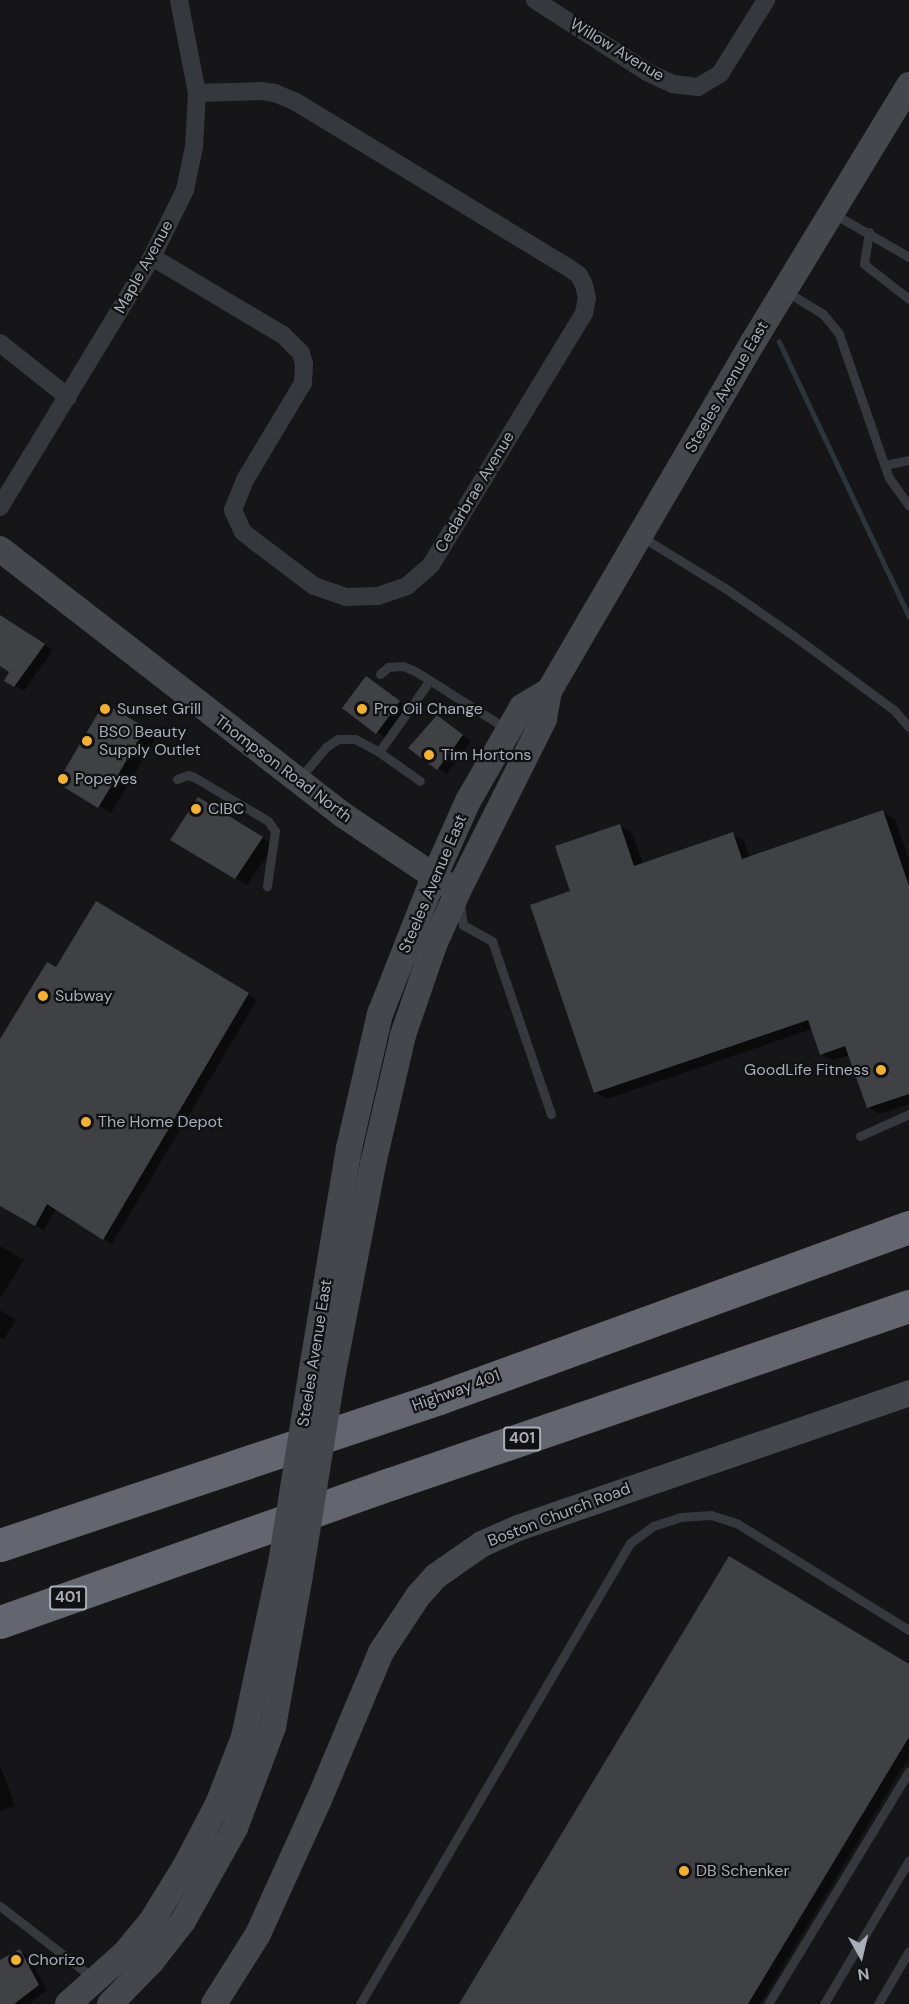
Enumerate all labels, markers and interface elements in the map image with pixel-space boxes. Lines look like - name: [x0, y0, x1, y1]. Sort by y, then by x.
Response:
- street label: Willow Avenue: [566, 14, 668, 86]
- street label: Maple Avenue: [111, 217, 177, 317]
- street label: Steeles Avenue East: [681, 318, 773, 456]
- street label: Cedarbrae Avenue: [431, 428, 519, 556]
- place label: Sunset Grill: [117, 699, 201, 719]
- place label: Pro Oil Change: [374, 699, 483, 719]
- marker: Sunset Grill: [98, 702, 112, 716]
- marker: Pro Oil Change: [355, 702, 369, 716]
- street label: Thompson Road North: [211, 711, 355, 827]
- place label: BSO Beauty Supply Outlet: [99, 722, 201, 760]
- marker: BSO Beauty Supply Outlet: [80, 734, 94, 748]
- place label: Tim Hortons: [441, 745, 531, 765]
- marker: Tim Hortons: [422, 748, 436, 762]
- place label: Popeyes: [75, 769, 137, 789]
- marker: Popeyes: [56, 772, 70, 786]
- place label: CIBC: [208, 799, 244, 819]
- marker: CIBC: [189, 802, 203, 816]
- street label: Steeles Avenue East: [395, 812, 471, 956]
- place label: Subway: [55, 986, 112, 1006]
- marker: Subway: [36, 989, 50, 1003]
- place label: GoodLife Fitness: [744, 1060, 869, 1080]
- marker: GoodLife Fitness: [874, 1063, 888, 1077]
- place label: The Home Depot: [98, 1112, 223, 1132]
- marker: The Home Depot: [79, 1115, 93, 1129]
- street label: Steeles Avenue East: [294, 1278, 336, 1428]
- street label: Highway 401: [409, 1366, 503, 1416]
- road number: 401: [502, 1427, 542, 1451]
- street label: Boston Church Road: [485, 1479, 633, 1551]
- road number: 401: [48, 1586, 88, 1610]
- place label: DB Schenker: [696, 1861, 789, 1881]
- marker: DB Schenker: [677, 1864, 691, 1878]
- north arrow: [831, 1926, 891, 1986]
- place label: Chorizo: [28, 1950, 85, 1970]
- marker: Chorizo: [9, 1953, 23, 1967]
- text: N: [856, 1963, 871, 1986]

